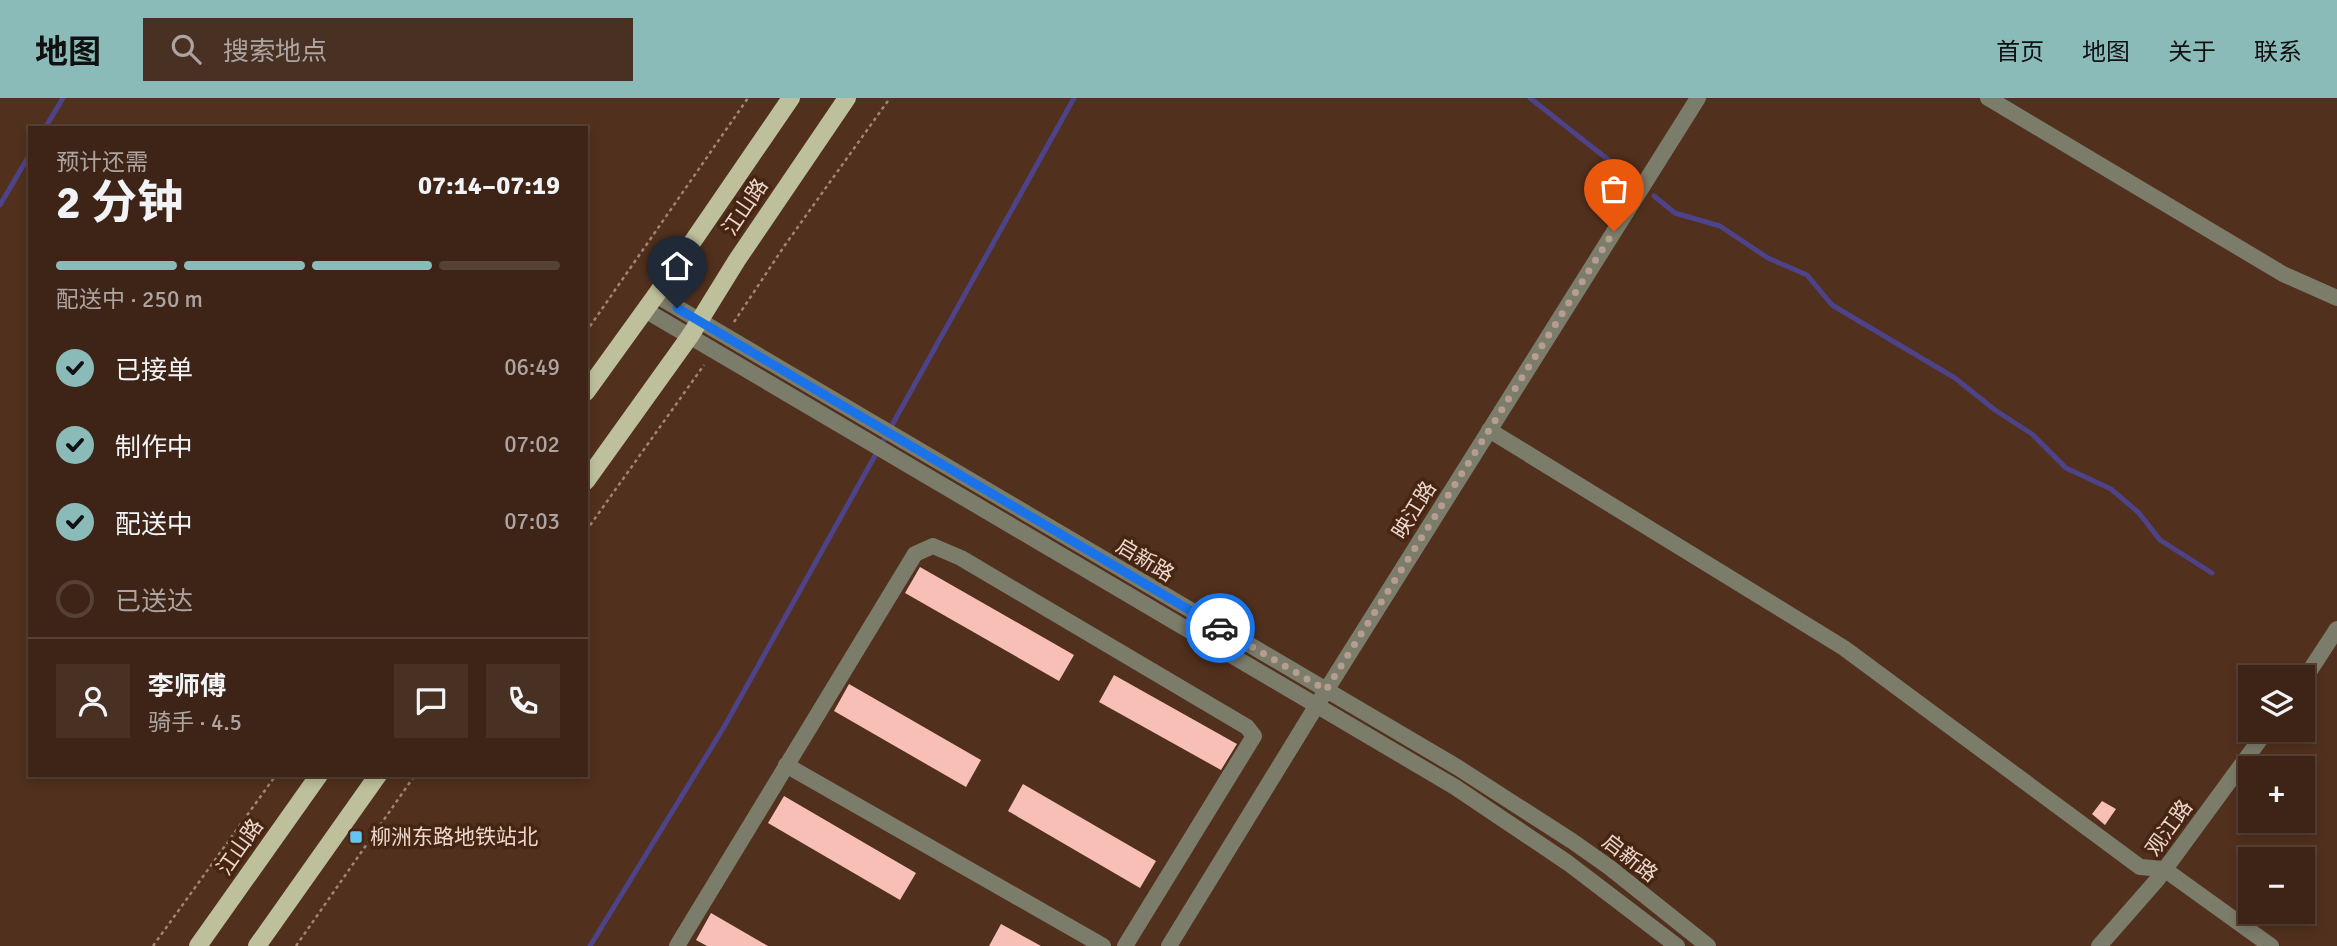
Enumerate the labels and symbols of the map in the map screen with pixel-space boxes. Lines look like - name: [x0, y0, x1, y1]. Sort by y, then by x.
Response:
- pin: [1584, 159, 1644, 231]
- street label: 江山路: [717, 174, 773, 240]
- pin: [647, 236, 707, 308]
- street label: 映江路: [1386, 476, 1442, 544]
- street label: 启新路: [1111, 533, 1179, 587]
- courier: [1185, 593, 1255, 663]
- street label: 观江路: [2140, 795, 2198, 861]
- street label: 江山路: [211, 814, 269, 880]
- place label: 柳洲东路地铁站北: [370, 824, 538, 850]
- street label: 启新路: [1597, 828, 1663, 888]
- marker: 柳洲东路地铁站北: [348, 829, 364, 845]

